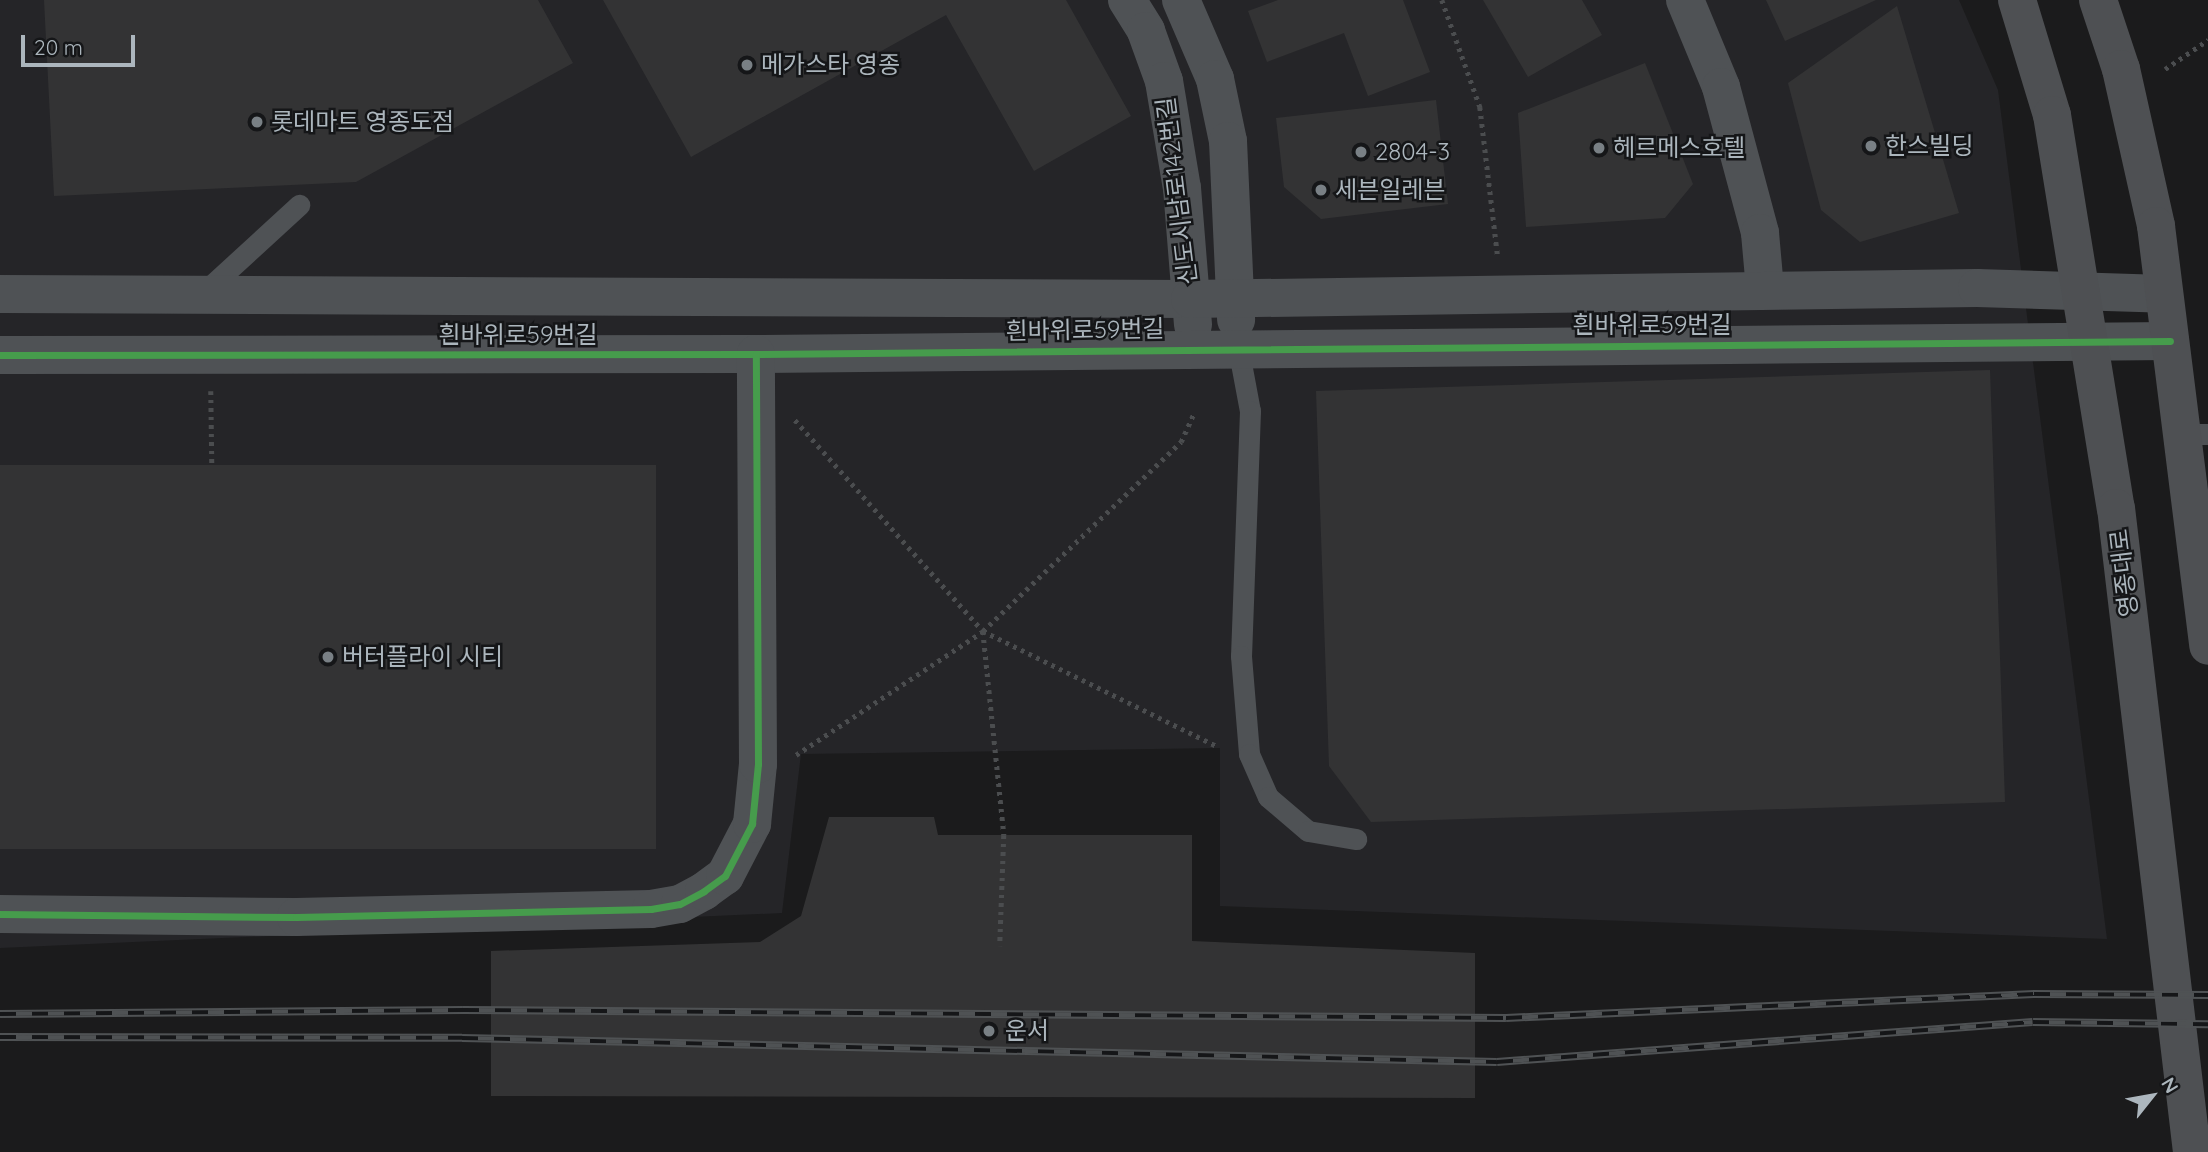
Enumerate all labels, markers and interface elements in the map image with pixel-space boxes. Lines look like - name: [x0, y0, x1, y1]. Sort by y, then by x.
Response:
- scale bar: [24, 21, 138, 65]
- text: 20 m: [34, 34, 83, 60]
- place label: 메가스타 영종: [761, 51, 900, 79]
- marker: 메가스타 영종: [739, 57, 755, 73]
- street label: 신도시남로142번길: [1151, 95, 1203, 287]
- place label: 롯데마트 영종도점: [271, 108, 454, 136]
- marker: 롯데마트 영종도점: [249, 114, 265, 130]
- place label: 한스빌딩: [1885, 132, 1973, 160]
- place label: 헤르메스호텔: [1613, 134, 1745, 162]
- place label: 2804-3: [1375, 138, 1450, 166]
- marker: 한스빌딩: [1863, 138, 1879, 154]
- marker: 헤르메스호텔: [1591, 140, 1607, 156]
- marker: 2804-3: [1353, 144, 1369, 160]
- place label: 세븐일레븐: [1335, 176, 1445, 204]
- marker: 세븐일레븐: [1313, 182, 1329, 198]
- street label: 흰바위로59번길: [1573, 311, 1731, 339]
- street label: 흰바위로59번길: [1005, 314, 1165, 346]
- street label: 흰바위로59번길: [439, 321, 597, 349]
- street label: 영종대로: [2104, 527, 2144, 619]
- place label: 버터플라이 시티: [342, 643, 503, 671]
- marker: 버터플라이 시티: [320, 649, 336, 665]
- place label: 운서: [1005, 1017, 1049, 1045]
- marker: 운서: [979, 1021, 999, 1041]
- north arrow: [2117, 1061, 2187, 1131]
- text: N: [2156, 1073, 2184, 1097]

